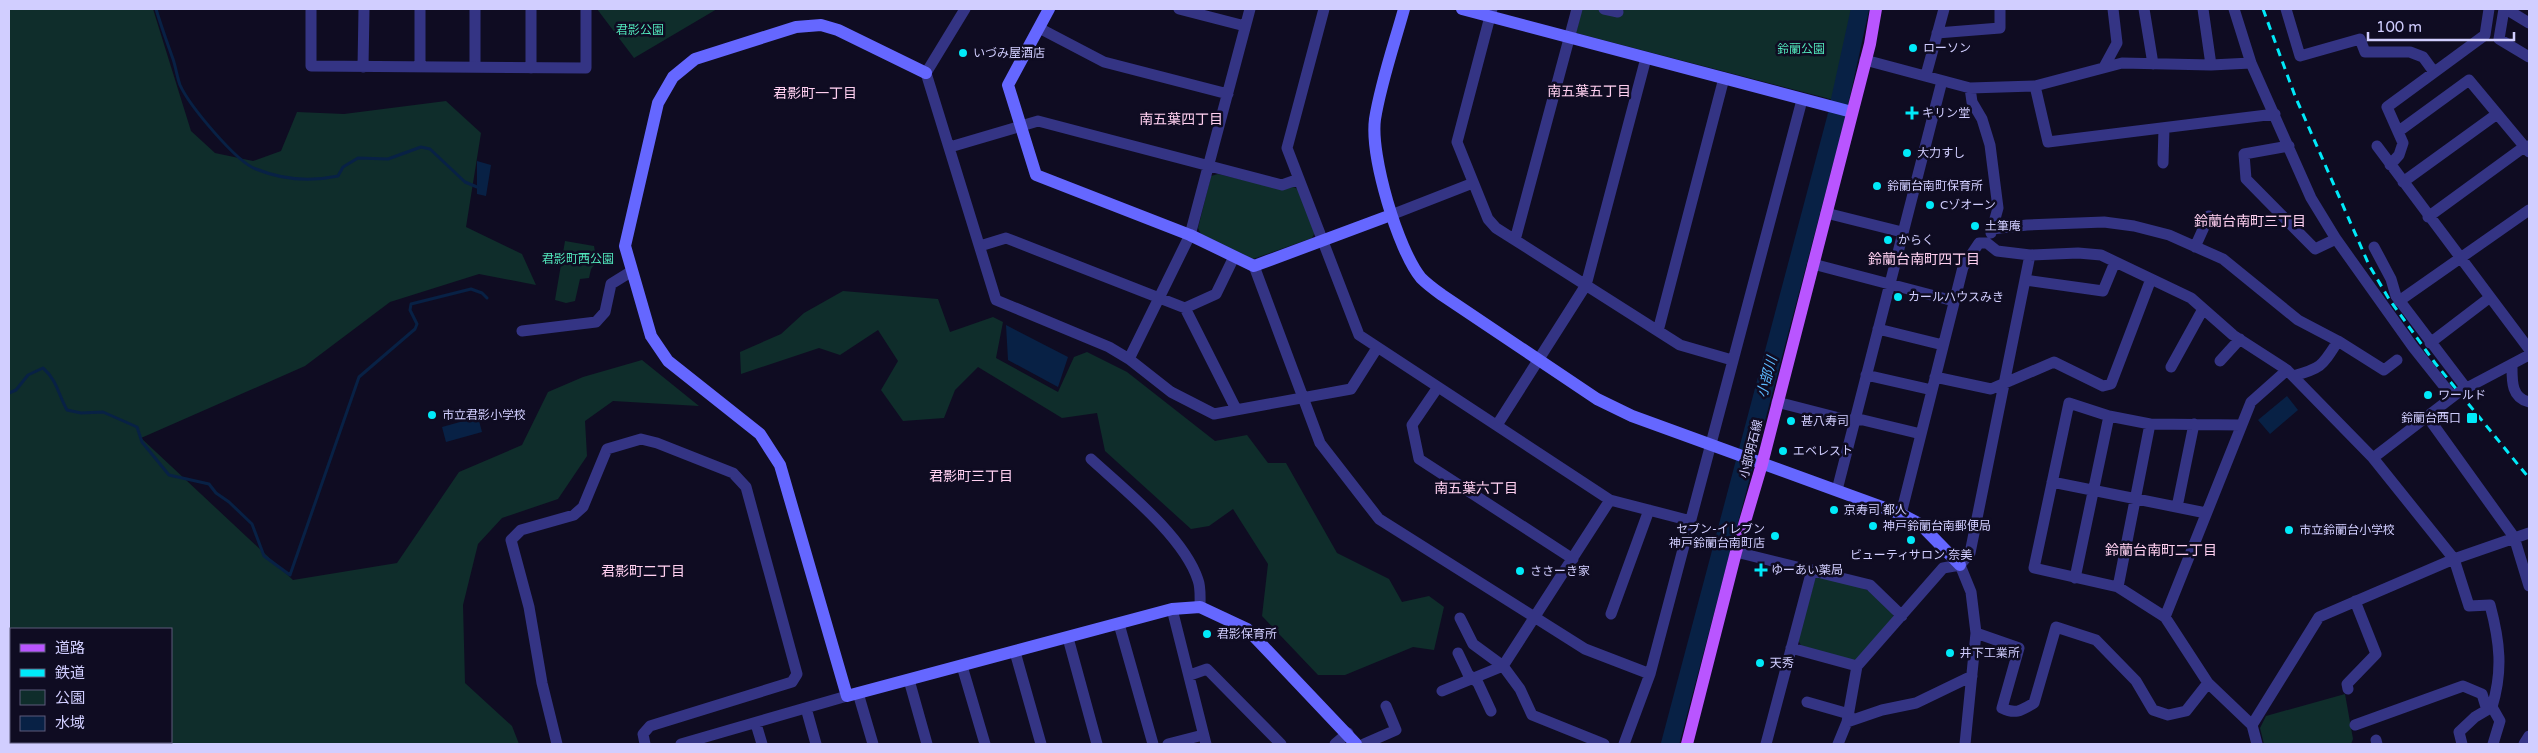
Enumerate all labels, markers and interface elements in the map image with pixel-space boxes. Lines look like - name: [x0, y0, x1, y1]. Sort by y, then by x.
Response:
- scale bar: [2368, 10, 2514, 42]
- text: 100 m: [2376, 18, 2422, 36]
- park label: 君影公園: [616, 23, 664, 37]
- place label: ローソン: [1923, 41, 1971, 55]
- park label: 鈴蘭公園: [1777, 42, 1825, 56]
- marker: ローソン: [1907, 42, 1919, 54]
- place label: いづみ屋酒店: [973, 46, 1045, 60]
- marker: いづみ屋酒店: [957, 47, 969, 59]
- district label: 南五葉五丁目: [1547, 83, 1631, 100]
- district label: 君影町一丁目: [773, 85, 857, 102]
- place label: キリン堂: [1922, 106, 1970, 120]
- marker: キリン堂: [1906, 107, 1918, 119]
- district label: 南五葉四丁目: [1139, 111, 1223, 128]
- place label: 大力すし: [1917, 146, 1965, 160]
- marker: 大力すし: [1901, 147, 1913, 159]
- place label: 鈴蘭台南町保育所: [1887, 179, 1983, 193]
- marker: 鈴蘭台南町保育所: [1871, 180, 1883, 192]
- place label: Cゾオーン: [1940, 198, 1996, 212]
- marker: Cゾオーン: [1924, 199, 1936, 211]
- district label: 鈴蘭台南町三丁目: [2194, 213, 2306, 230]
- place label: 土筆庵: [1985, 219, 2021, 233]
- marker: 土筆庵: [1969, 220, 1981, 232]
- place label: からく: [1898, 233, 1934, 247]
- marker: からく: [1882, 234, 1894, 246]
- district label: 鈴蘭台南町四丁目: [1868, 251, 1980, 268]
- park label: 君影町西公園: [542, 252, 614, 266]
- place label: カールハウスみき: [1908, 290, 2004, 304]
- marker: カールハウスみき: [1892, 291, 1904, 303]
- water label: 小部川: [1753, 353, 1781, 399]
- place label: ワールド: [2438, 388, 2486, 402]
- marker: ワールド: [2422, 389, 2434, 401]
- place label: 市立君影小学校: [442, 408, 526, 422]
- marker: 市立君影小学校: [426, 409, 438, 421]
- place label: 鈴蘭台西口: [2401, 411, 2461, 425]
- marker: 鈴蘭台西口: [2465, 411, 2479, 425]
- place label: 甚八寿司: [1801, 414, 1849, 428]
- marker: 甚八寿司: [1785, 415, 1797, 427]
- street label: 小部明石線: [1737, 418, 1765, 480]
- place label: エベレスト: [1793, 444, 1853, 458]
- marker: エベレスト: [1777, 445, 1789, 457]
- district label: 君影町三丁目: [929, 468, 1013, 485]
- district label: 南五葉六丁目: [1434, 480, 1518, 497]
- place label: 京寿司 都人: [1844, 503, 1907, 517]
- marker: 京寿司 都人: [1828, 504, 1840, 516]
- place label: 神戸鈴蘭台南郵便局: [1883, 519, 1991, 533]
- marker: 神戸鈴蘭台南郵便局: [1867, 520, 1879, 532]
- place label: セブン-イレブン 神戸鈴蘭台南町店: [1669, 522, 1765, 550]
- place label: 市立鈴蘭台小学校: [2299, 523, 2395, 537]
- marker: 市立鈴蘭台小学校: [2283, 524, 2295, 536]
- marker: セブン-イレブン 神戸鈴蘭台南町店: [1769, 530, 1781, 542]
- marker: ビューティサロン 奈美: [1905, 534, 1917, 546]
- district label: 鈴蘭台南町二丁目: [2105, 542, 2217, 559]
- place label: ビューティサロン 奈美: [1850, 548, 1972, 562]
- district label: 君影町二丁目: [601, 563, 685, 580]
- place label: ゆーあい薬局: [1771, 563, 1843, 577]
- place label: ささーき家: [1530, 564, 1590, 578]
- marker: ゆーあい薬局: [1755, 564, 1767, 576]
- marker: ささーき家: [1514, 565, 1526, 577]
- place label: 君影保育所: [1217, 627, 1277, 641]
- legend: [10, 628, 172, 743]
- marker: 君影保育所: [1201, 628, 1213, 640]
- text: 道路: [55, 639, 85, 657]
- place label: 井下工業所: [1960, 646, 2020, 660]
- marker: 井下工業所: [1944, 647, 1956, 659]
- place label: 天秀: [1770, 656, 1794, 670]
- marker: 天秀: [1754, 657, 1766, 669]
- text: 鉄道: [55, 664, 85, 682]
- text: 公園: [55, 689, 85, 707]
- text: 水域: [55, 714, 85, 732]

